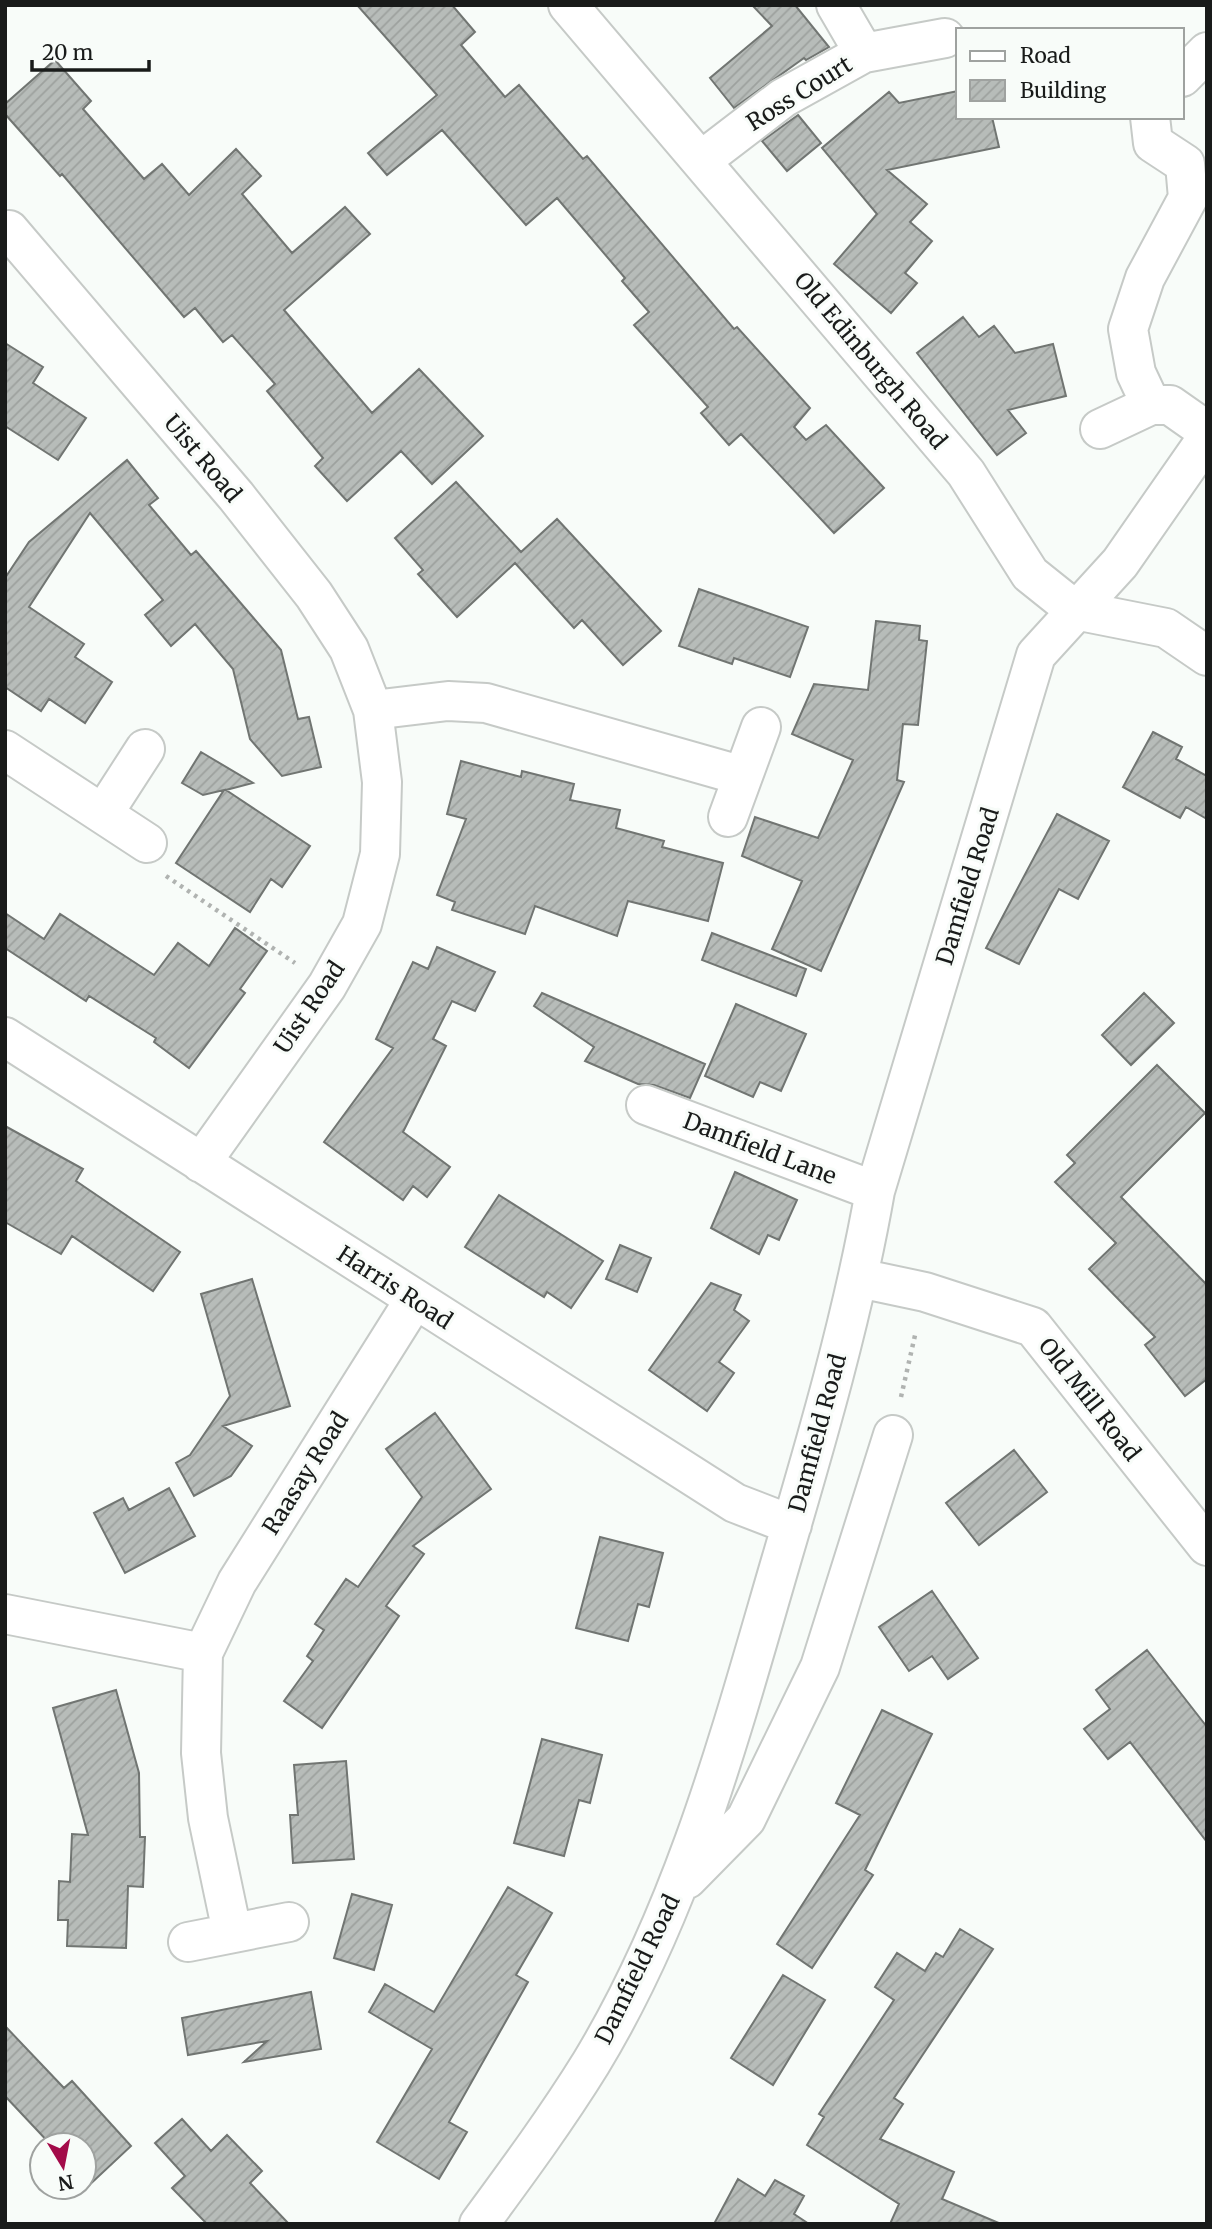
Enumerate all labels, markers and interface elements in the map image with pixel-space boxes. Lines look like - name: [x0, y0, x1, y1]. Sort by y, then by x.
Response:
- scale bar: [32, 28, 149, 72]
- legend: [956, 28, 1184, 119]
- text: 20 m: [42, 39, 94, 66]
- text: Road: [1020, 42, 1071, 69]
- street label: Ross Court: [741, 49, 857, 137]
- text: Building: [1020, 77, 1107, 104]
- street label: Old Edinburgh Road: [789, 266, 954, 454]
- street label: Uist Road: [158, 408, 248, 508]
- street label: Damfield Road: [929, 804, 1005, 968]
- street label: Uist Road: [267, 955, 351, 1059]
- street label: Damfield Lane: [679, 1105, 841, 1191]
- street label: Harris Road: [332, 1239, 458, 1335]
- street label: Old Mill Road: [1033, 1332, 1147, 1467]
- street label: Damfield Road: [782, 1350, 852, 1515]
- street label: Raasay Road: [256, 1406, 354, 1540]
- street label: Damfield Road: [588, 1889, 686, 2049]
- north arrow: [28, 2131, 98, 2201]
- text: N: [56, 2170, 75, 2196]

